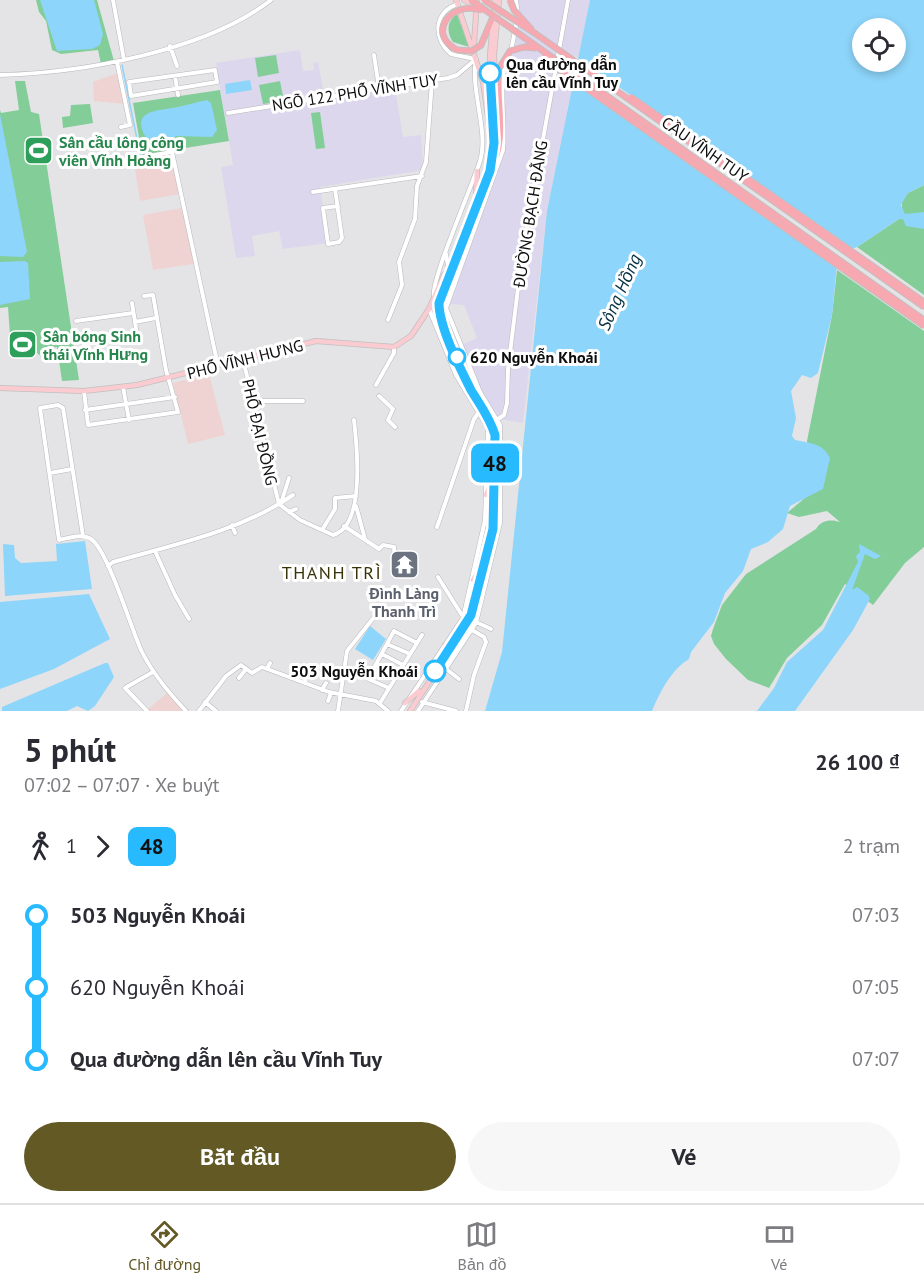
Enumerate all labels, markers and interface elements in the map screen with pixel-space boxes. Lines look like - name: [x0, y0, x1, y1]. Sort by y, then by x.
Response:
- map controls: [852, 18, 906, 72]
- button: locate: [852, 18, 906, 72]
- place label: Qua đường dẫn lên cầu Vĩnh Tuy: [506, 54, 619, 92]
- marker: Qua đường dẫn lên cầu Vĩnh Tuy: [479, 62, 501, 84]
- street label: NGÕ 122 PHỐ VĨNH TUY: [271, 69, 439, 115]
- street label: CẦU VĨNH TUY: [658, 112, 752, 186]
- place label: Sân cầu lông công viên Vĩnh Hoàng: [58, 132, 184, 170]
- sports icon: Sân cầu lông công viên Vĩnh Hoàng: [22, 135, 54, 167]
- street label: ĐƯỜNG BẠCH ĐẰNG: [508, 139, 552, 290]
- water label: Sông Hồng: [592, 250, 646, 334]
- place label: Sân bóng Sinh thái Vĩnh Hưng: [43, 326, 148, 364]
- sports icon: Sân bóng Sinh thái Vĩnh Hưng: [6, 329, 38, 361]
- street label: PHỐ VĨNH HƯNG: [185, 335, 305, 383]
- place label: 620 Nguyễn Khoái: [470, 347, 598, 367]
- marker: 620 Nguyễn Khoái: [448, 348, 466, 366]
- street label: PHỐ ĐẠI ĐỒNG: [238, 377, 282, 487]
- line badge: 48: [468, 444, 522, 482]
- text: 48: [483, 450, 507, 477]
- temple icon: Đình Làng Thanh Trì: [388, 549, 420, 581]
- district label: THANH TRÌ: [282, 561, 382, 584]
- place label: Đình Làng Thanh Trì: [368, 583, 439, 621]
- marker: 503 Nguyễn Khoái: [424, 660, 446, 682]
- place label: 503 Nguyễn Khoái: [290, 661, 418, 681]
- text: 5 phút: [24, 728, 116, 771]
- text: 26 100 ₫: [815, 748, 900, 776]
- text: 07:02 – 07:07 · Xe buýt: [24, 772, 220, 798]
- icon: walk: [24, 830, 57, 863]
- icon: forward: [86, 830, 119, 863]
- text: 1: [66, 833, 77, 859]
- text: 48: [140, 833, 164, 860]
- text: 2 trạm: [843, 833, 900, 859]
- text: 503 Nguyễn Khoái: [70, 901, 246, 929]
- text: 07:03: [852, 902, 900, 928]
- text: 620 Nguyễn Khoái: [70, 973, 245, 1001]
- text: 07:05: [852, 974, 900, 1000]
- text: Qua đường dẫn lên cầu Vĩnh Tuy: [70, 1045, 382, 1073]
- text: 07:07: [852, 1046, 900, 1072]
- button: Bắt đầu: [24, 1122, 456, 1191]
- button: Vé: [468, 1122, 900, 1191]
- tab: Chỉ đường: [128, 1218, 201, 1274]
- tab: Bản đồ: [458, 1218, 506, 1274]
- tab: Vé: [763, 1218, 796, 1274]

